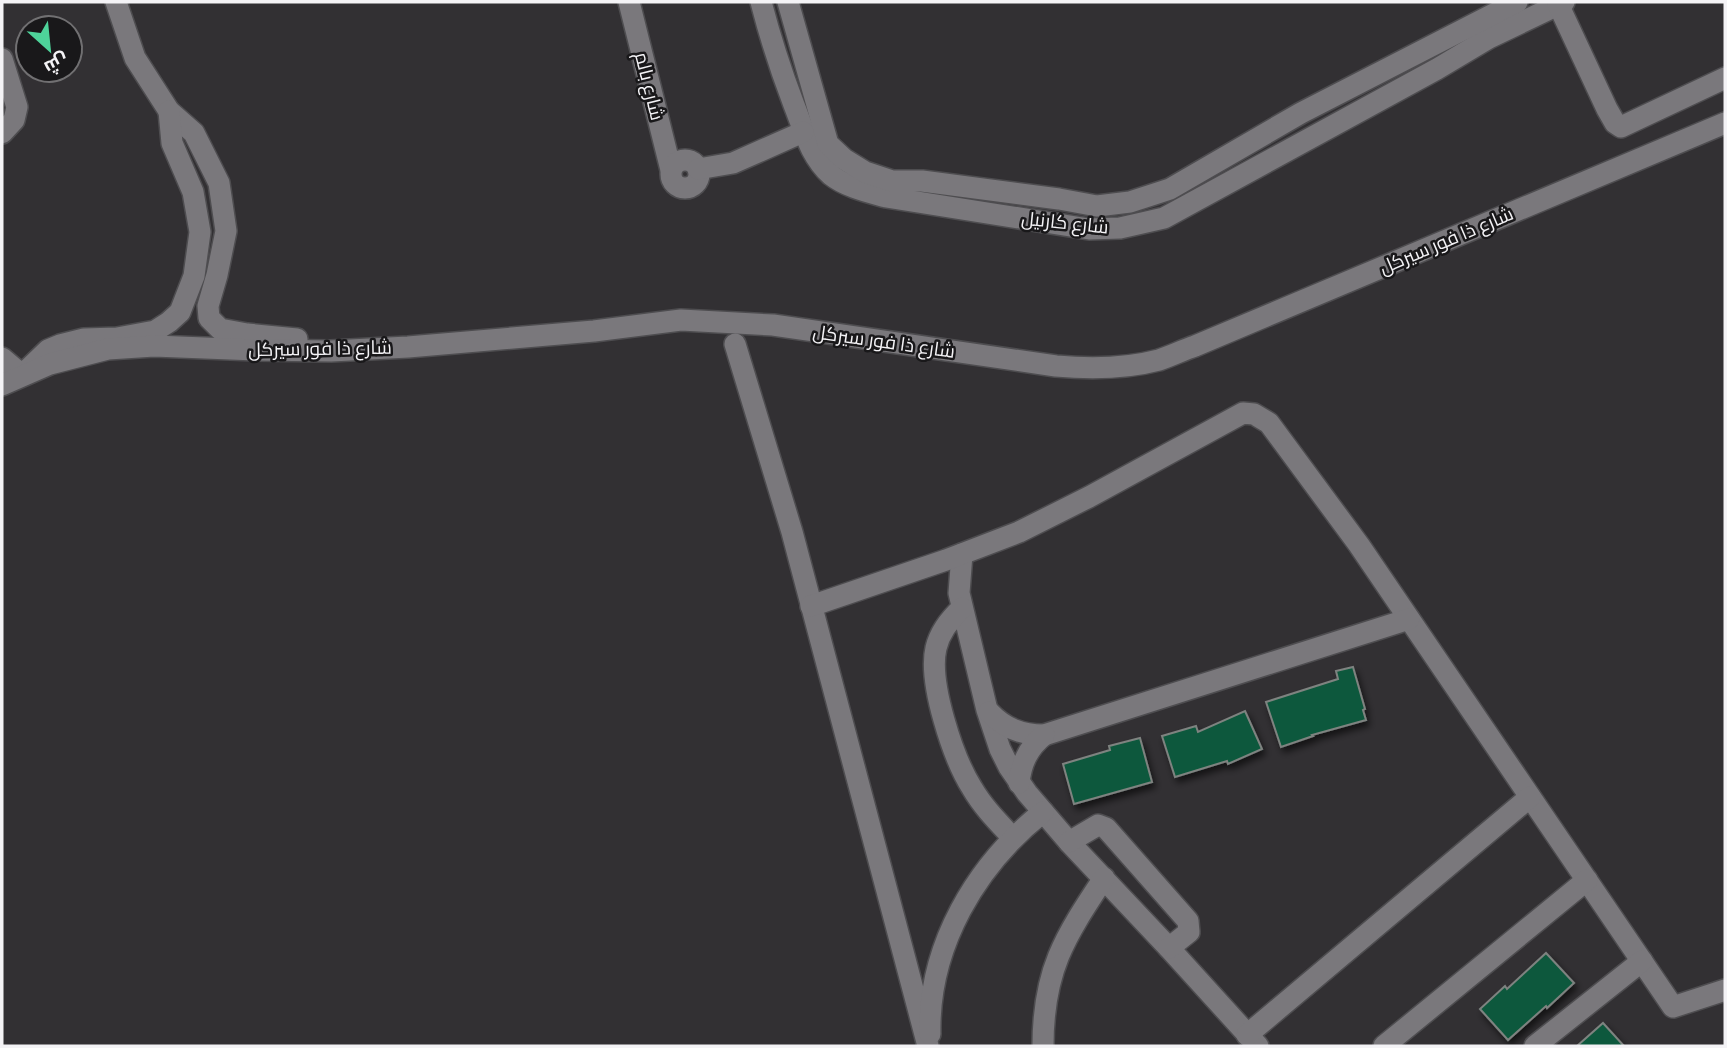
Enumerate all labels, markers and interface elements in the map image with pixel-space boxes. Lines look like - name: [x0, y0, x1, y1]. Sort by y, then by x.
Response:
- north arrow: [14, 14, 84, 84]
- text: ش: [40, 48, 73, 79]
- street label: شارع بالم: [628, 50, 669, 123]
- street label: شارع ذا فور سيركل: [1376, 202, 1518, 281]
- street label: شارع كارنيل: [1020, 206, 1110, 240]
- street label: شارع ذا فور سيركل: [811, 320, 957, 365]
- street label: شارع ذا فور سيركل: [248, 336, 392, 363]

